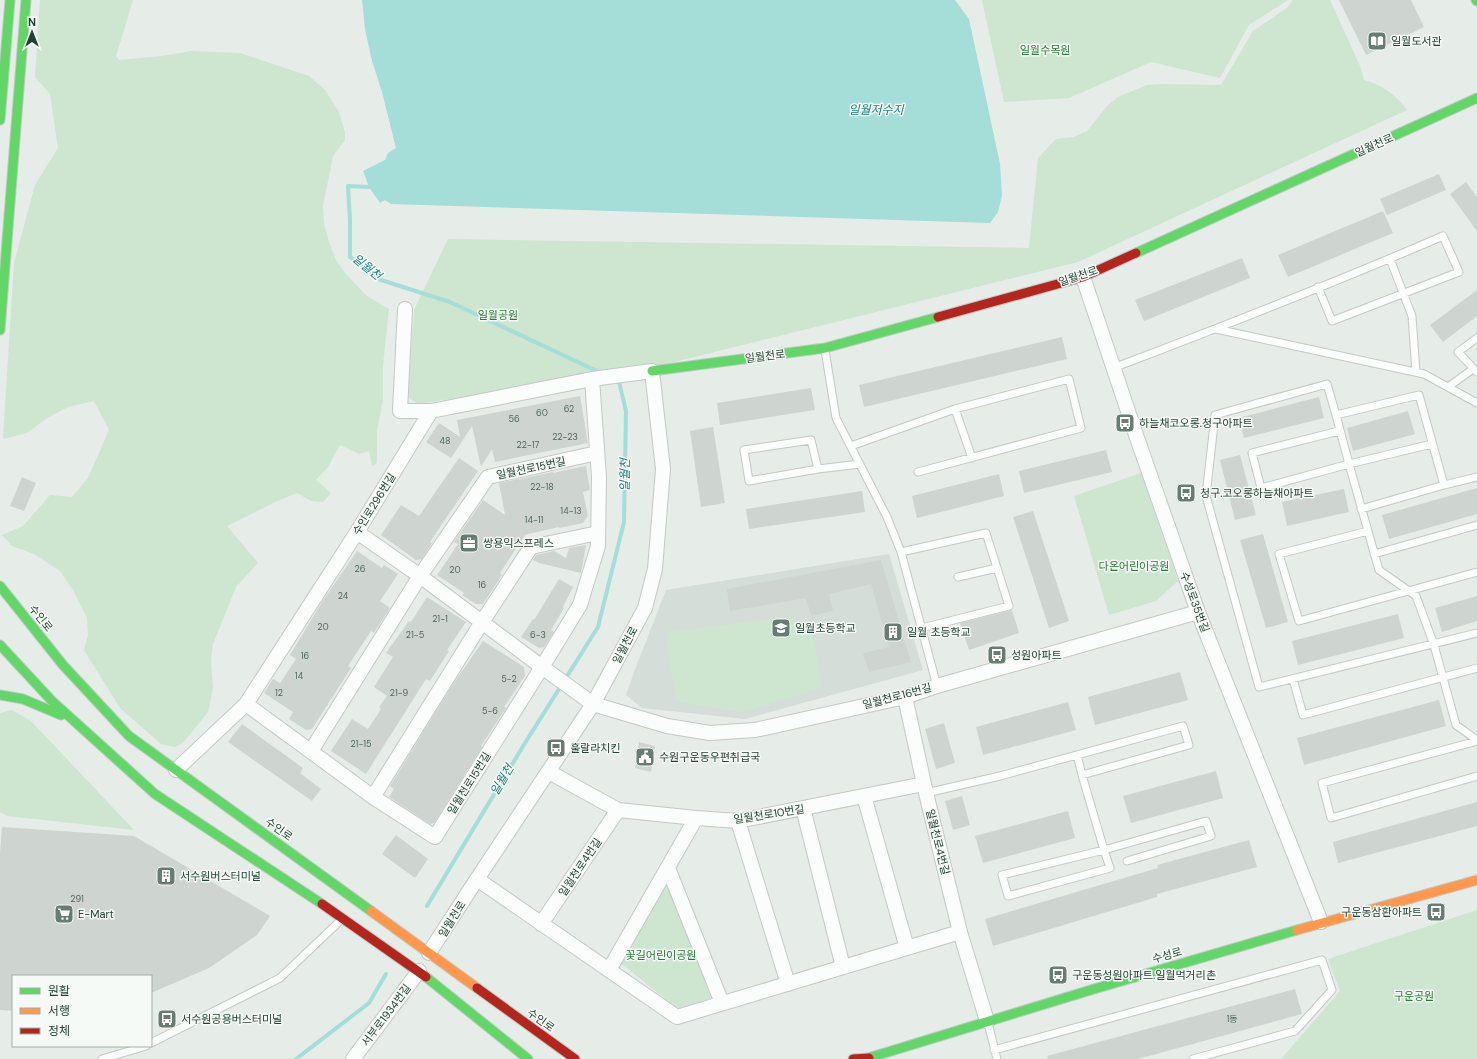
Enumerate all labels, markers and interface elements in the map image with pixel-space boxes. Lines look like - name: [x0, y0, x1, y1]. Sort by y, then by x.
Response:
- north arrow: [12, 12, 52, 52]
- text: N: [28, 15, 36, 29]
- library icon: 일월도서관: [1366, 30, 1388, 52]
- place label: 일월도서관: [1391, 34, 1442, 48]
- park label: 일월수목원: [1020, 43, 1070, 57]
- water label: 일월저수지: [848, 102, 905, 118]
- street label: 일월천로: [1353, 130, 1395, 160]
- water label: 일월천: [349, 250, 386, 285]
- street label: 일월천로: [1057, 263, 1099, 289]
- park label: 일월공원: [478, 308, 518, 322]
- street label: 일월천로: [744, 347, 786, 365]
- house number: 62: [564, 403, 574, 415]
- house number: 60: [536, 407, 548, 419]
- bus stop icon: 하늘채코오롱.청구아파트: [1114, 412, 1136, 434]
- house number: 56: [508, 413, 520, 425]
- place label: 하늘채코오롱.청구아파트: [1139, 416, 1253, 430]
- house number: 22-23: [552, 431, 578, 443]
- house number: 48: [440, 435, 450, 447]
- house number: 22-17: [517, 439, 540, 451]
- street label: 일월천로15번길: [495, 454, 567, 482]
- water label: 일월천: [617, 456, 633, 492]
- street label: 수인로296번길: [349, 470, 399, 538]
- house number: 22-18: [530, 481, 554, 493]
- bus stop icon: 청구.코오롱하늘채아파트: [1175, 482, 1197, 504]
- place label: 청구.코오롱하늘채아파트: [1200, 486, 1314, 500]
- house number: 14-13: [560, 505, 582, 517]
- house number: 14-11: [525, 514, 544, 526]
- office icon: 쌍용익스프레스: [458, 532, 480, 554]
- place label: 쌍용익스프레스: [483, 536, 554, 550]
- park label: 다온어린이공원: [1099, 559, 1169, 573]
- house number: 26: [355, 563, 366, 575]
- house number: 20: [449, 564, 461, 576]
- street label: 수성로35번길: [1178, 570, 1212, 634]
- house number: 16: [478, 579, 487, 591]
- house number: 24: [338, 590, 349, 602]
- street label: 수인로: [26, 602, 56, 634]
- house number: 21-1: [432, 613, 448, 625]
- school or university icon: 일월초등학교: [770, 617, 792, 639]
- house number: 20: [317, 621, 329, 633]
- place label: 일월초등학교: [795, 621, 856, 635]
- building icon: 일월 초등학교: [882, 621, 904, 643]
- street label: 일월천로: [609, 624, 641, 666]
- place label: 일월 초등학교: [907, 625, 971, 639]
- house number: 21-5: [406, 629, 424, 641]
- house number: 6-3: [530, 629, 546, 641]
- bus stop icon: 성원아파트: [986, 644, 1008, 666]
- place label: 성원아파트: [1011, 648, 1062, 662]
- house number: 16: [301, 650, 310, 662]
- house number: 14: [295, 670, 304, 682]
- house number: 5-2: [501, 673, 517, 685]
- street label: 일월천로16번길: [861, 680, 933, 712]
- house number: 12: [275, 687, 283, 699]
- house number: 21-9: [390, 687, 409, 699]
- house number: 5-6: [482, 705, 498, 717]
- bus stop icon: 훌랄라치킨: [545, 737, 567, 759]
- house number: 21-15: [350, 738, 372, 750]
- place label: 훌랄라치킨: [570, 741, 621, 755]
- public building icon: 수원구운동우편취급국: [634, 746, 656, 768]
- street label: 일월천로15번길: [444, 749, 494, 817]
- place label: 수원구운동우편취급국: [659, 750, 760, 764]
- water label: 일월천: [487, 760, 518, 798]
- street label: 일월천로10번길: [733, 801, 805, 827]
- street label: 일월천로4번길: [923, 808, 953, 876]
- street label: 수인로: [263, 814, 295, 844]
- street label: 일월천로4번길: [555, 835, 605, 899]
- building icon: 서수원버스터미널: [155, 865, 177, 887]
- place label: 서수원버스터미널: [180, 869, 261, 883]
- house number: 291: [70, 893, 84, 905]
- street label: 일월천로: [435, 898, 469, 940]
- bus stop icon: 구운동삼환아파트: [1425, 901, 1447, 923]
- supermarket icon: E-Mart: [53, 903, 75, 925]
- place label: 구운동삼환아파트: [1341, 905, 1422, 919]
- place label: E-Mart: [78, 907, 114, 921]
- street label: 수성로: [1150, 944, 1184, 966]
- park label: 꽃길어린이공원: [626, 948, 696, 962]
- bus stop icon: 구운동성원아파트.일월먹거리촌: [1047, 964, 1069, 986]
- place label: 구운동성원아파트.일월먹거리촌: [1072, 968, 1216, 982]
- legend: [12, 975, 152, 1047]
- street label: 서부로1934번길: [358, 981, 414, 1049]
- text: 원활: [48, 983, 70, 999]
- park label: 구운공원: [1394, 989, 1434, 1003]
- text: 서행: [48, 1003, 70, 1019]
- street label: 수인로: [525, 1005, 557, 1035]
- bus stop icon: 서수원공용버스터미널: [156, 1008, 178, 1030]
- place label: 서수원공용버스터미널: [181, 1012, 282, 1026]
- house number: 1동: [1226, 1013, 1238, 1025]
- text: 정체: [48, 1023, 70, 1039]

